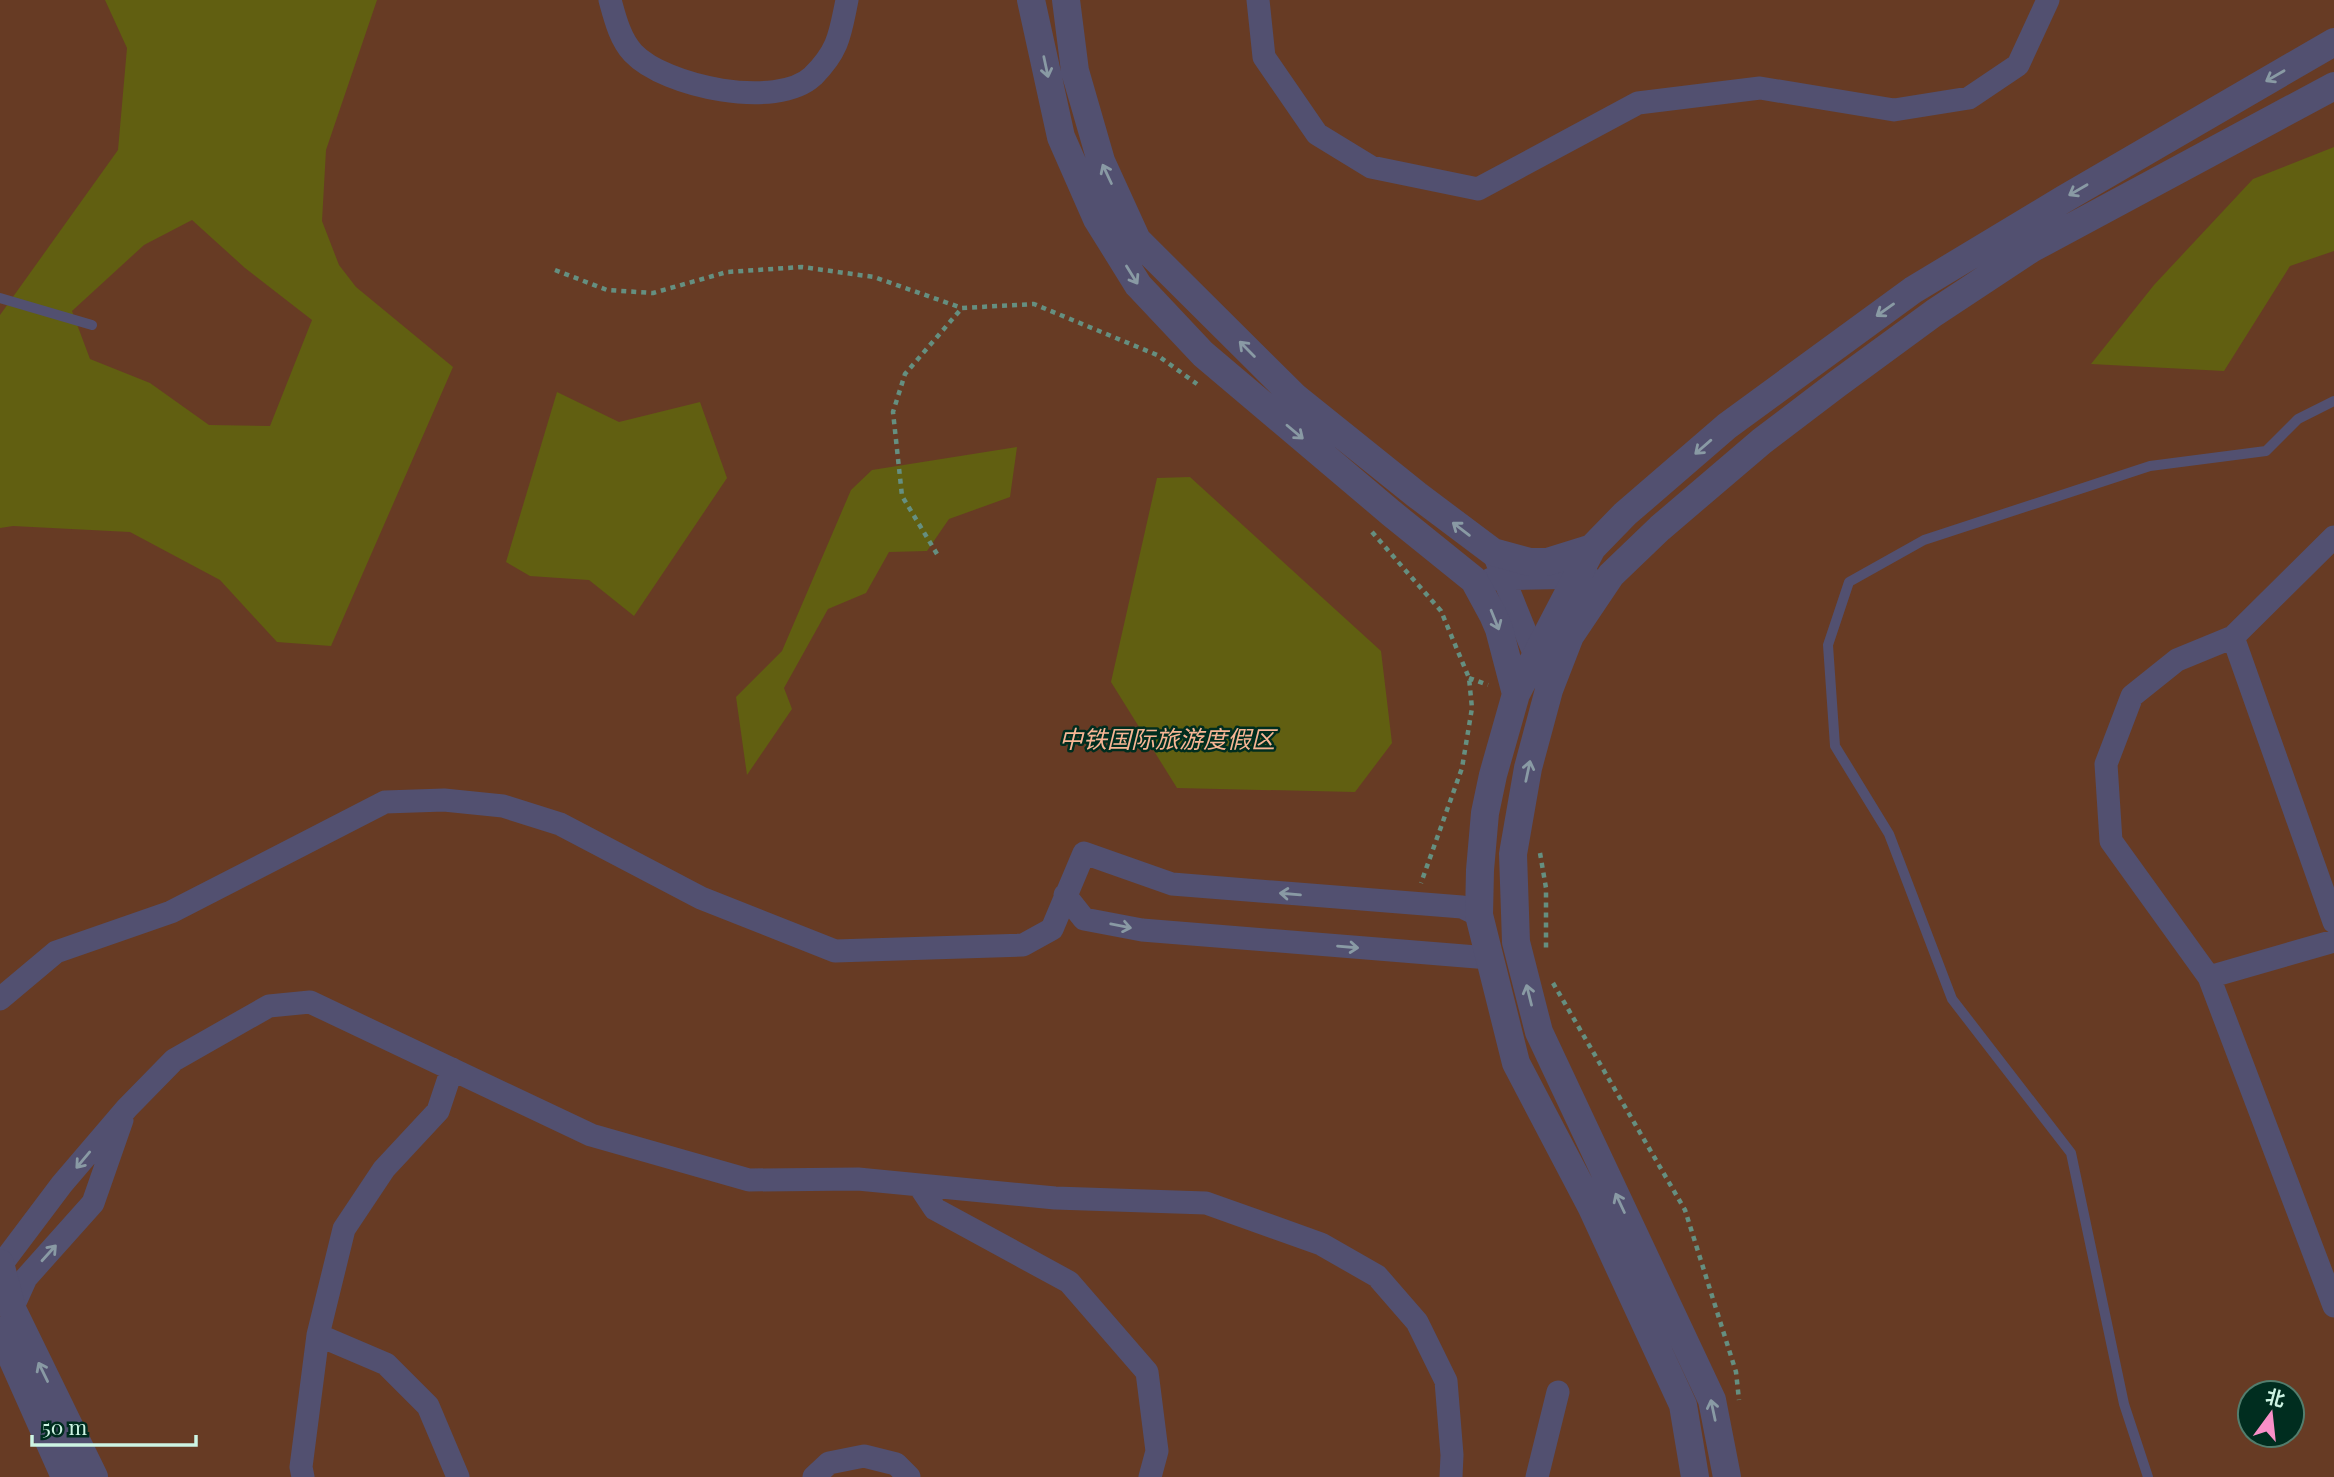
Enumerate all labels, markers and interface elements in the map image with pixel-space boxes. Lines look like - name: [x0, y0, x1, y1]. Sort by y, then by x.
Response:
- one-way arrow: [1040, 55, 1053, 78]
- one-way arrow: [2265, 69, 2285, 83]
- one-way arrow: [1099, 164, 1113, 185]
- one-way arrow: [2069, 184, 2089, 198]
- one-way arrow: [1124, 265, 1139, 284]
- one-way arrow: [1876, 303, 1895, 317]
- one-way arrow: [1238, 341, 1255, 358]
- one-way arrow: [1286, 424, 1304, 440]
- one-way arrow: [1694, 439, 1712, 455]
- one-way arrow: [1453, 521, 1471, 536]
- one-way arrow: [1489, 608, 1502, 630]
- park label: 中铁国际旅游度假区: [1059, 722, 1278, 754]
- one-way arrow: [1522, 760, 1535, 782]
- one-way arrow: [1279, 887, 1302, 900]
- one-way arrow: [1109, 920, 1132, 934]
- one-way arrow: [1336, 941, 1359, 954]
- one-way arrow: [1522, 984, 1535, 1007]
- one-way arrow: [75, 1150, 91, 1168]
- one-way arrow: [1613, 1193, 1627, 1214]
- one-way arrow: [41, 1244, 57, 1262]
- one-way arrow: [35, 1362, 49, 1383]
- north arrow: [2236, 1379, 2306, 1449]
- text: 北: [2263, 1382, 2288, 1412]
- one-way arrow: [1706, 1399, 1720, 1422]
- scale bar: [32, 1404, 196, 1448]
- text: 50 m: [42, 1412, 88, 1440]

